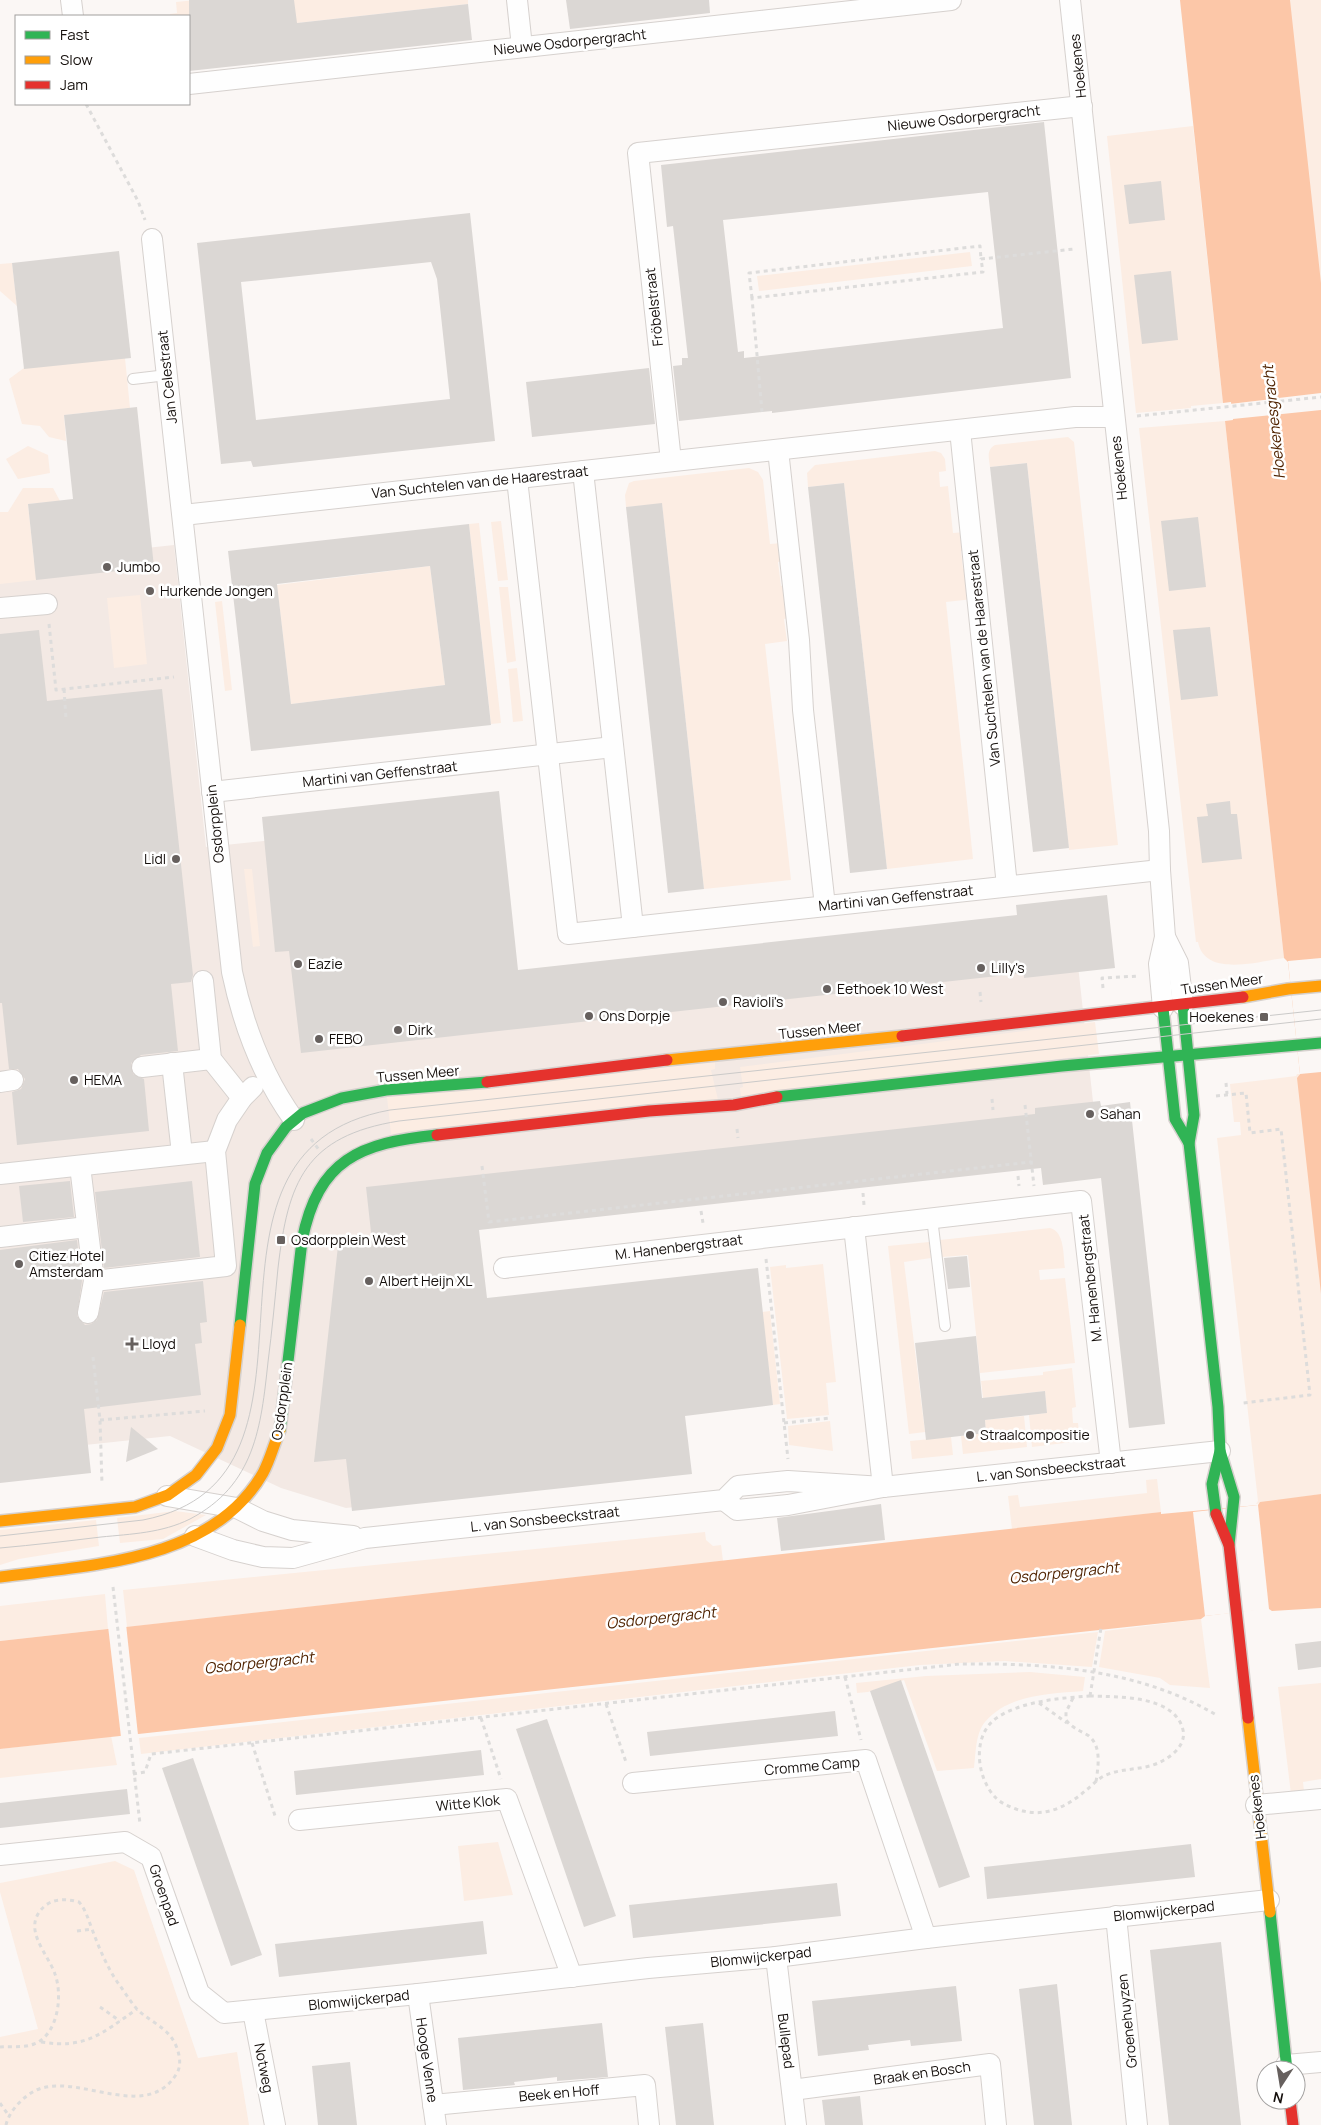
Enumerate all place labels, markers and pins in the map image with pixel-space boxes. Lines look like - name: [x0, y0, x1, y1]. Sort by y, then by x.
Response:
- place label: Jumbo: [117, 557, 160, 576]
- marker: Jumbo: [101, 561, 113, 573]
- place label: Hurkende Jongen: [160, 581, 273, 600]
- marker: Hurkende Jongen: [144, 585, 156, 597]
- place label: Lidl: [144, 849, 166, 868]
- marker: Lidl: [170, 853, 182, 865]
- place label: Eazie: [308, 954, 343, 973]
- marker: Eazie: [292, 958, 304, 970]
- place label: Lilly's: [991, 958, 1025, 977]
- marker: Lilly's: [975, 962, 987, 974]
- place label: Eethoek 10 West: [837, 979, 944, 998]
- marker: Eethoek 10 West: [821, 983, 833, 995]
- place label: Ravioli's: [733, 992, 783, 1011]
- marker: Ravioli's: [717, 996, 729, 1008]
- place label: Ons Dorpje: [599, 1006, 670, 1025]
- place label: Hoekenes: [1189, 1007, 1254, 1026]
- marker: Ons Dorpje: [583, 1010, 595, 1022]
- marker: Hoekenes: [1258, 1011, 1270, 1023]
- place label: Dirk: [408, 1020, 434, 1039]
- marker: Dirk: [392, 1024, 404, 1036]
- place label: FEBO: [329, 1029, 363, 1048]
- marker: FEBO: [313, 1033, 325, 1045]
- place label: HEMA: [84, 1070, 122, 1089]
- marker: HEMA: [68, 1074, 80, 1086]
- place label: Sahan: [1100, 1104, 1141, 1123]
- marker: Sahan: [1084, 1108, 1096, 1120]
- place label: Osdorpplein West: [291, 1230, 406, 1249]
- marker: Osdorpplein West: [275, 1234, 287, 1246]
- place label: Citiez Hotel Amsterdam: [29, 1246, 104, 1281]
- marker: Citiez Hotel Amsterdam: [13, 1258, 25, 1270]
- place label: Albert Heijn XL: [379, 1271, 472, 1290]
- marker: Albert Heijn XL: [363, 1275, 375, 1287]
- place label: Lloyd: [142, 1334, 176, 1353]
- marker: Lloyd: [126, 1338, 138, 1350]
- place label: Straalcompositie: [980, 1425, 1090, 1444]
- marker: Straalcompositie: [964, 1429, 976, 1441]

